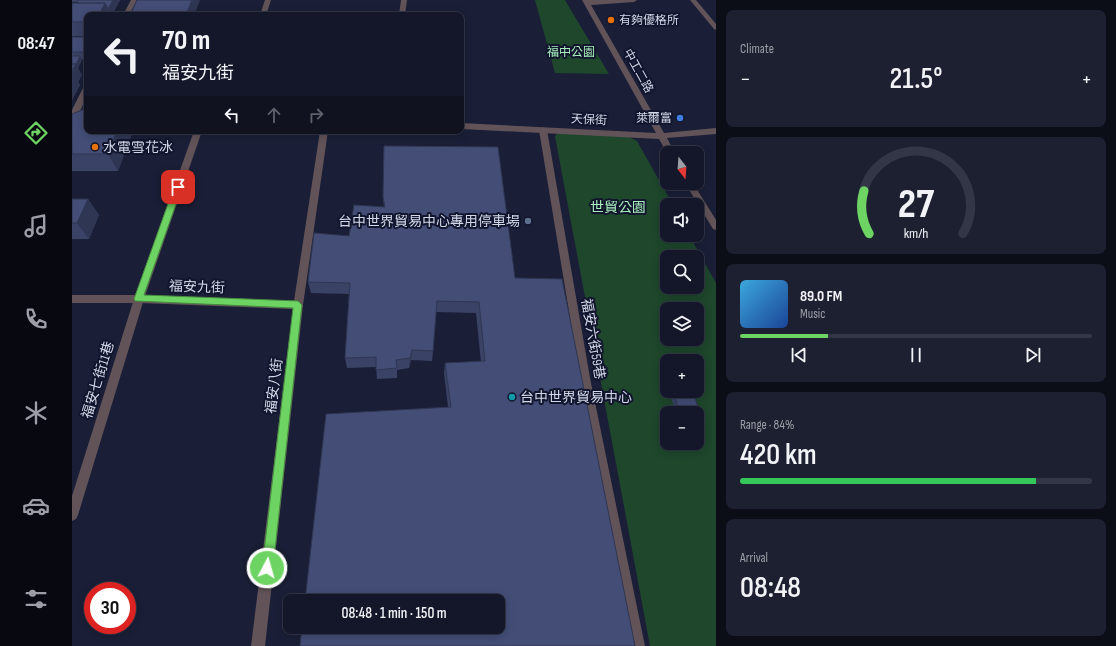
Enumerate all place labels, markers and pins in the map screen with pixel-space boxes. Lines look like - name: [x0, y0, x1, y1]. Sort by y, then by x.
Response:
- place label: 有夠優格所: [619, 13, 679, 28]
- marker: 有夠優格所: [606, 15, 616, 25]
- place label: 萊爾富: [636, 111, 672, 126]
- marker: 萊爾富: [675, 113, 685, 123]
- place label: 水電雪花冰: [103, 139, 173, 156]
- marker: 水電雪花冰: [90, 142, 100, 152]
- pin: [161, 170, 195, 204]
- place label: 台中世界貿易中心專用停車場: [338, 213, 520, 230]
- marker: 台中世界貿易中心專用停車場: [523, 216, 533, 226]
- place label: 台中世界貿易中心: [520, 389, 632, 406]
- marker: 台中世界貿易中心: [507, 392, 517, 402]

